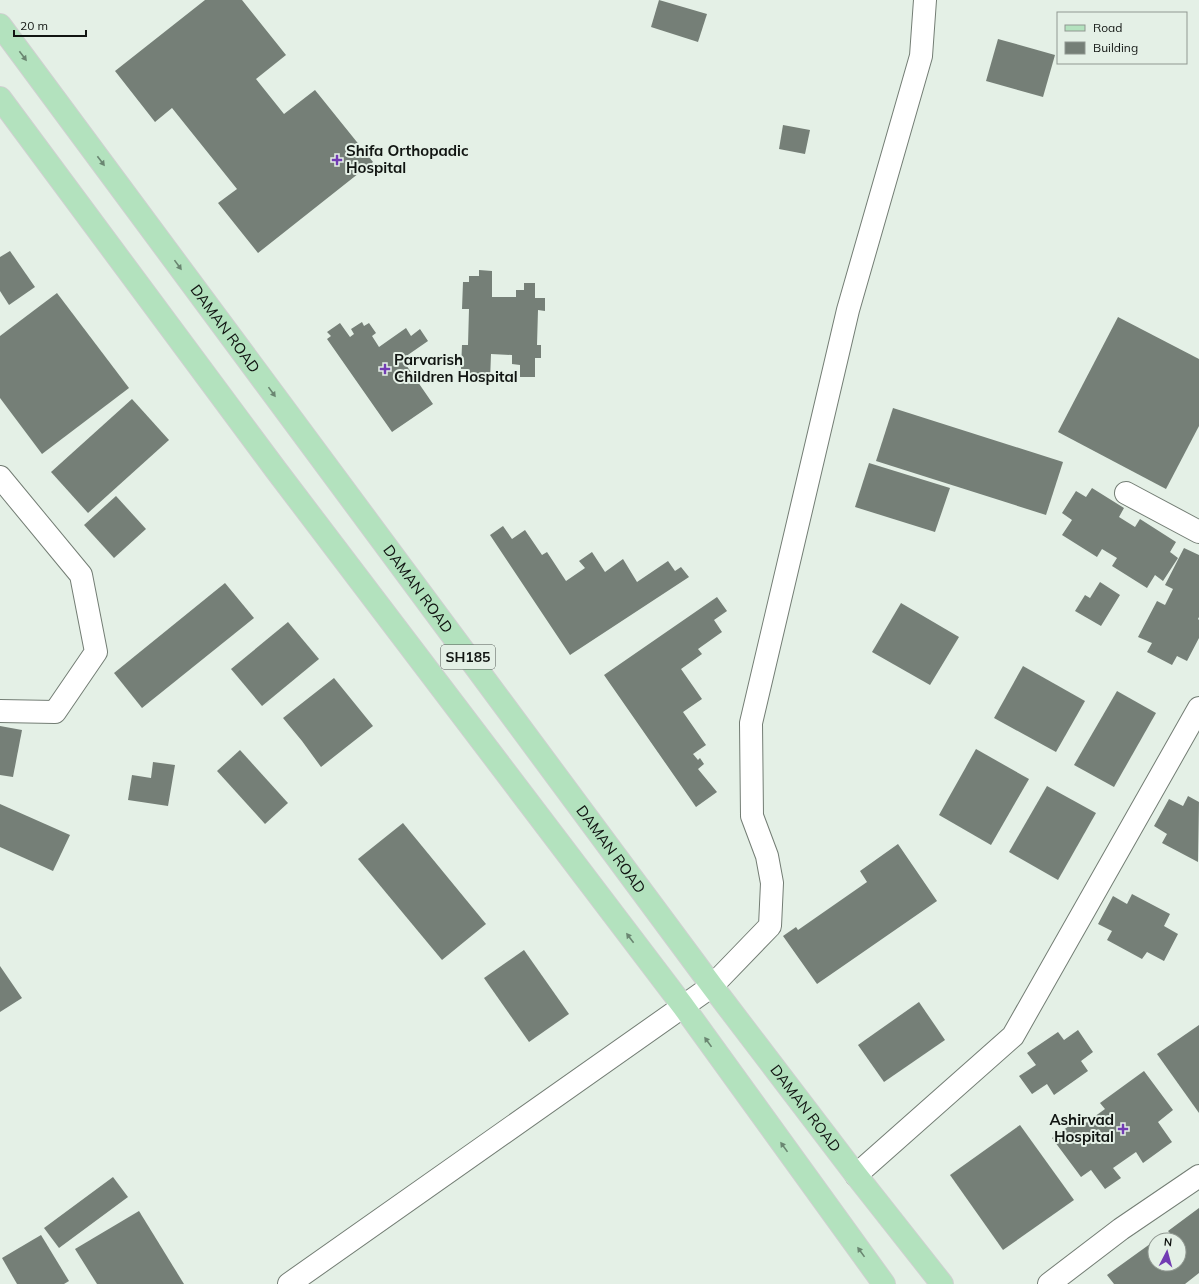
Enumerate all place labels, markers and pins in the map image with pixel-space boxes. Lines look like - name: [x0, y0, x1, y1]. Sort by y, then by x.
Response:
- place label: Shifa Orthopadic Hospital: [346, 141, 469, 177]
- marker: Shifa Orthopadic Hospital: [331, 154, 343, 166]
- place label: Parvarish Children Hospital: [394, 350, 518, 386]
- marker: Parvarish Children Hospital: [379, 363, 391, 375]
- place label: Ashirvad Hospital: [1049, 1110, 1114, 1146]
- marker: Ashirvad Hospital: [1117, 1123, 1129, 1135]

